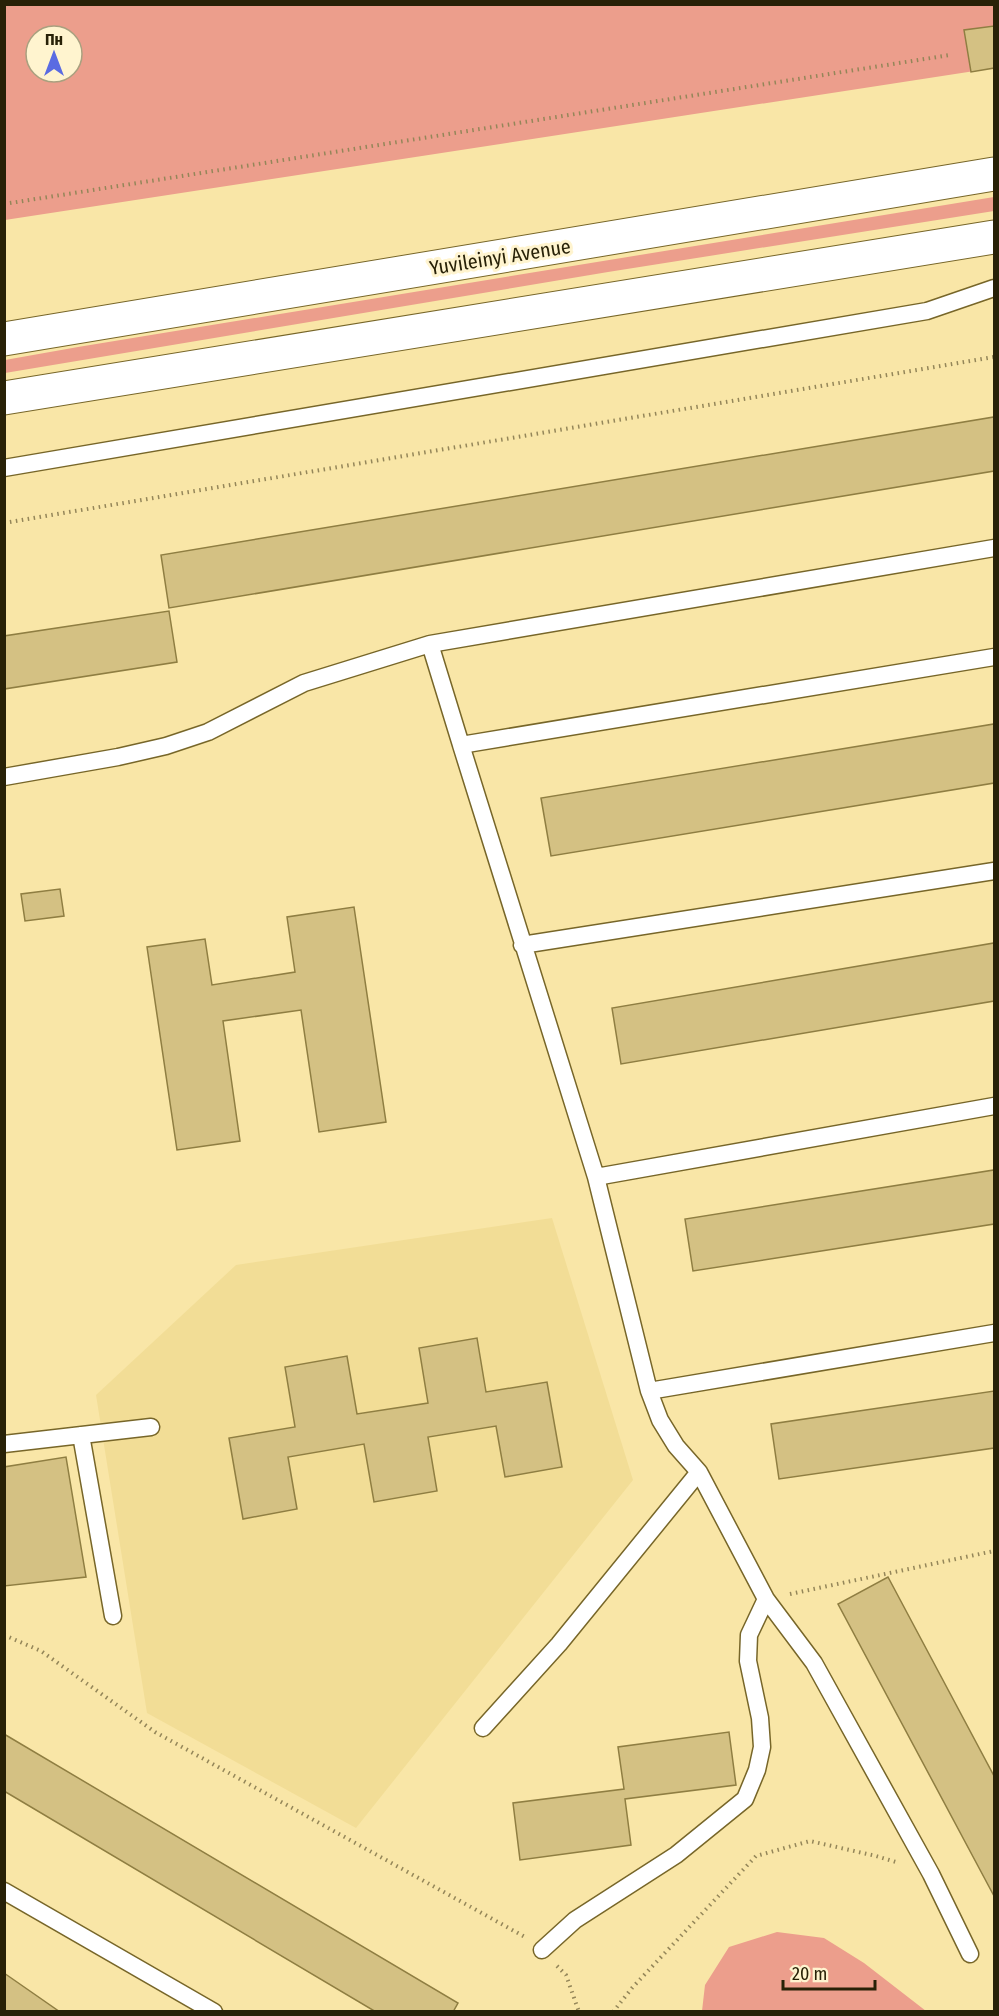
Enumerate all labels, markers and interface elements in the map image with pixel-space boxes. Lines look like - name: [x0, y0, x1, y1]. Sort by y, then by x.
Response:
- north arrow: [24, 24, 84, 84]
- text: Пн: [45, 30, 63, 49]
- street label: Yuvileinyi Avenue: [428, 234, 572, 280]
- scale bar: [783, 1953, 874, 1991]
- text: 20 m: [792, 1963, 827, 1985]

